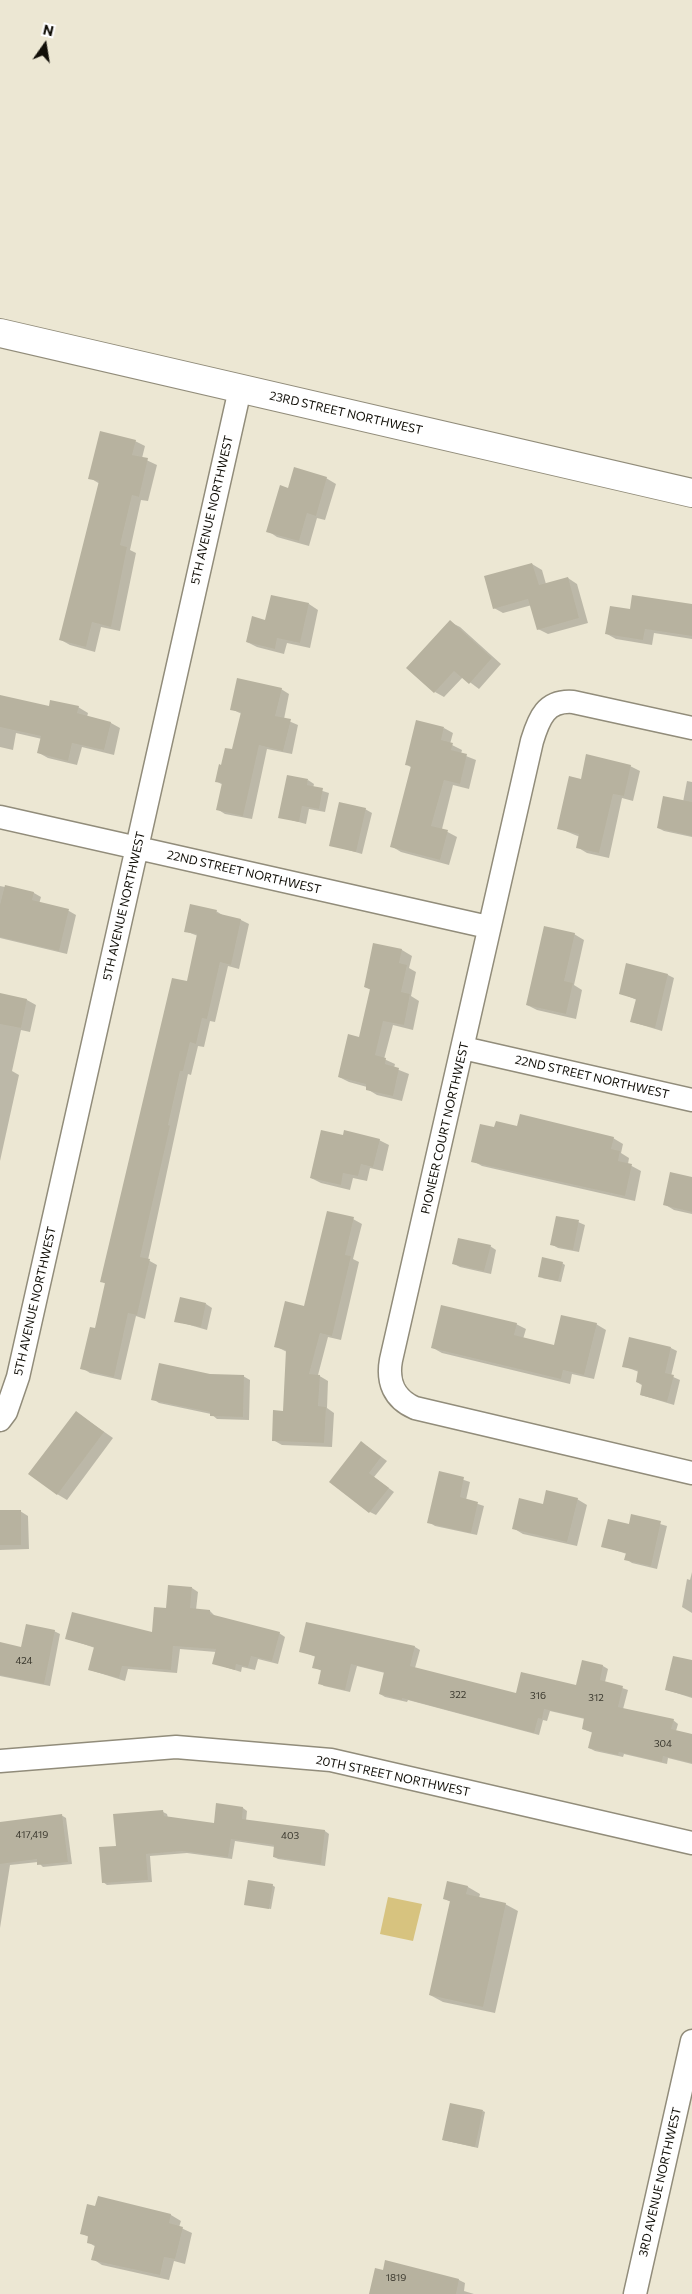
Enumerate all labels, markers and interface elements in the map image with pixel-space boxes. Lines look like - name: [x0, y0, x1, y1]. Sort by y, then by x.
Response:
- north arrow: [20, 20, 70, 70]
- text: N: [41, 20, 56, 39]
- street label: 23RD STREET NORTHWEST: [268, 388, 424, 438]
- street label: 5TH AVENUE NORTHWEST: [188, 434, 236, 586]
- street label: 5TH AVENUE NORTHWEST: [100, 830, 148, 982]
- street label: 22ND STREET NORTHWEST: [166, 847, 322, 897]
- street label: PIONEER COURT NORTHWEST: [418, 1041, 472, 1215]
- street label: 22ND STREET NORTHWEST: [514, 1052, 670, 1102]
- street label: 5TH AVENUE NORTHWEST: [11, 1225, 59, 1377]
- house number: 424: [15, 1655, 33, 1667]
- house number: 322: [450, 1689, 466, 1701]
- house number: 316: [530, 1690, 546, 1702]
- house number: 312: [588, 1692, 604, 1704]
- house number: 304: [654, 1738, 672, 1750]
- street label: 20TH STREET NORTHWEST: [315, 1753, 471, 1799]
- house number: 417,419: [16, 1829, 48, 1841]
- house number: 403: [281, 1830, 299, 1842]
- street label: 3RD AVENUE NORTHWEST: [636, 2106, 684, 2258]
- house number: 1819: [386, 2272, 406, 2284]

